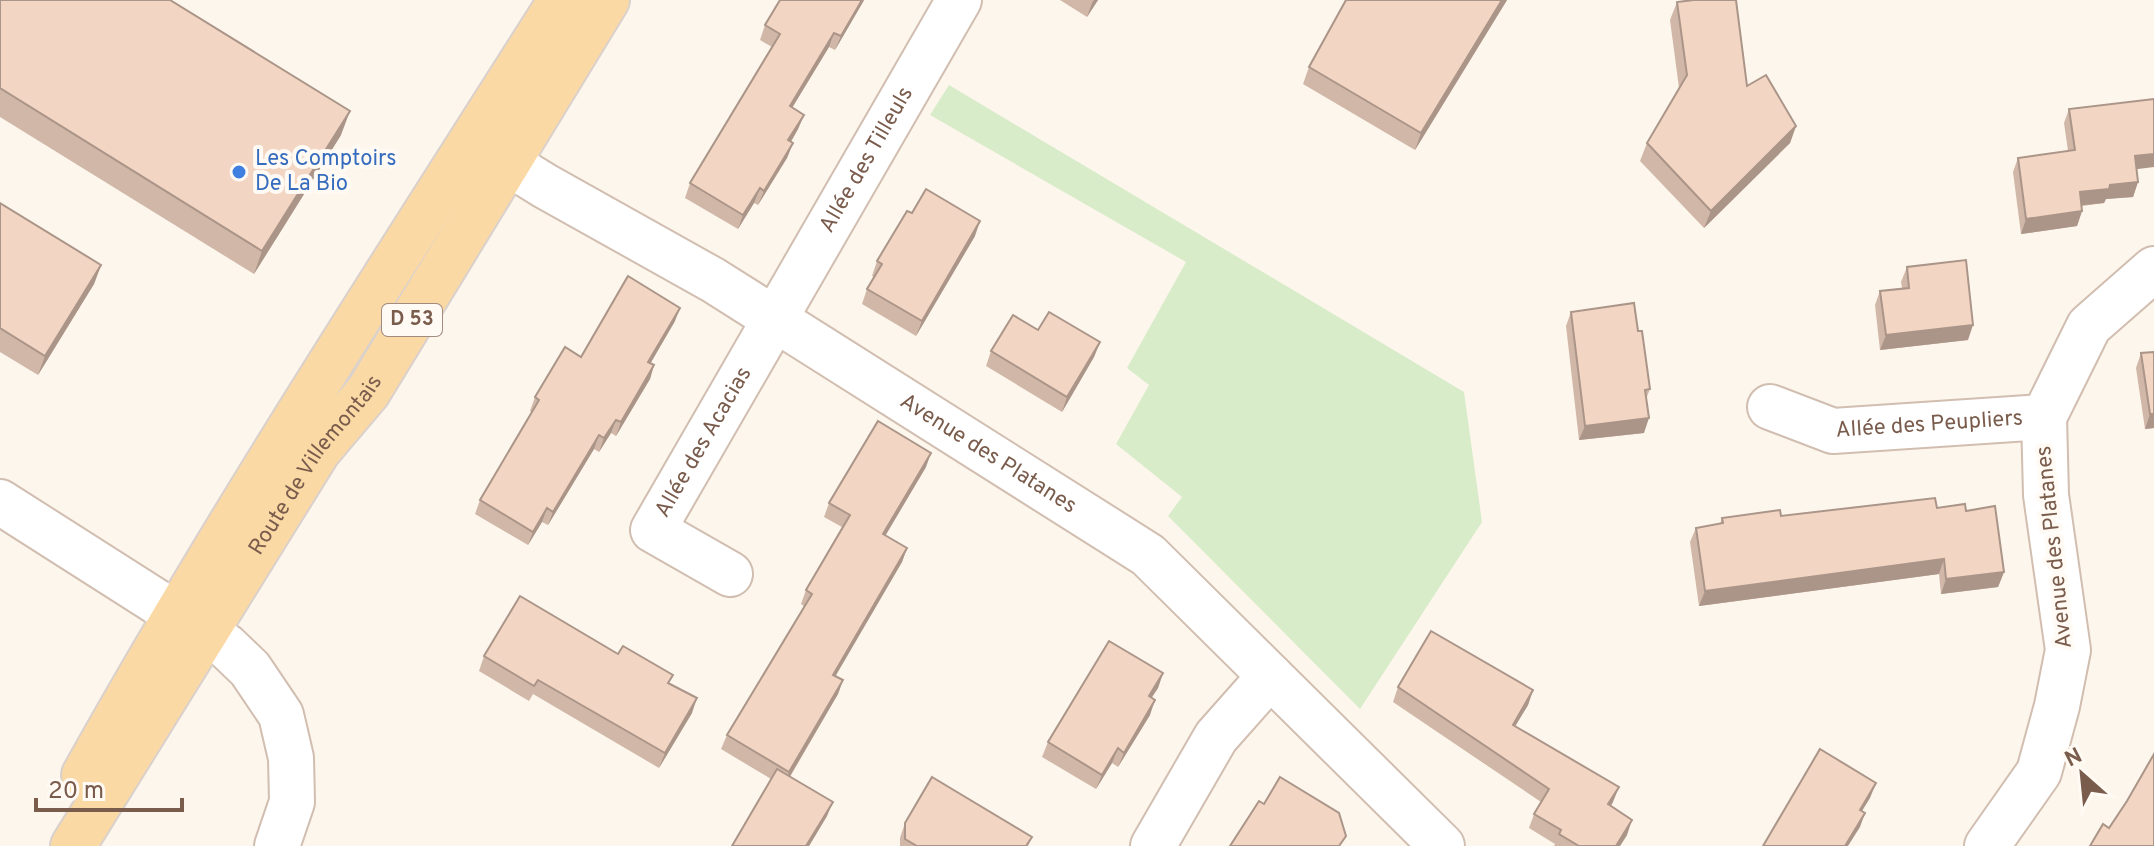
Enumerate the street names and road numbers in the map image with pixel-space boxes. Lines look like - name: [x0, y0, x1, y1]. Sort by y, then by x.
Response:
- street label: Allée des Tilleuls: [814, 82, 919, 238]
- road number: D 53: [382, 304, 442, 336]
- street label: Allée des Acacias: [649, 362, 758, 523]
- street label: Route de Villemontais: [243, 370, 388, 560]
- street label: Avenue des Platanes: [895, 388, 1082, 520]
- street label: Allée des Peupliers: [1835, 405, 2024, 444]
- street label: Avenue des Platanes: [2031, 444, 2079, 650]

